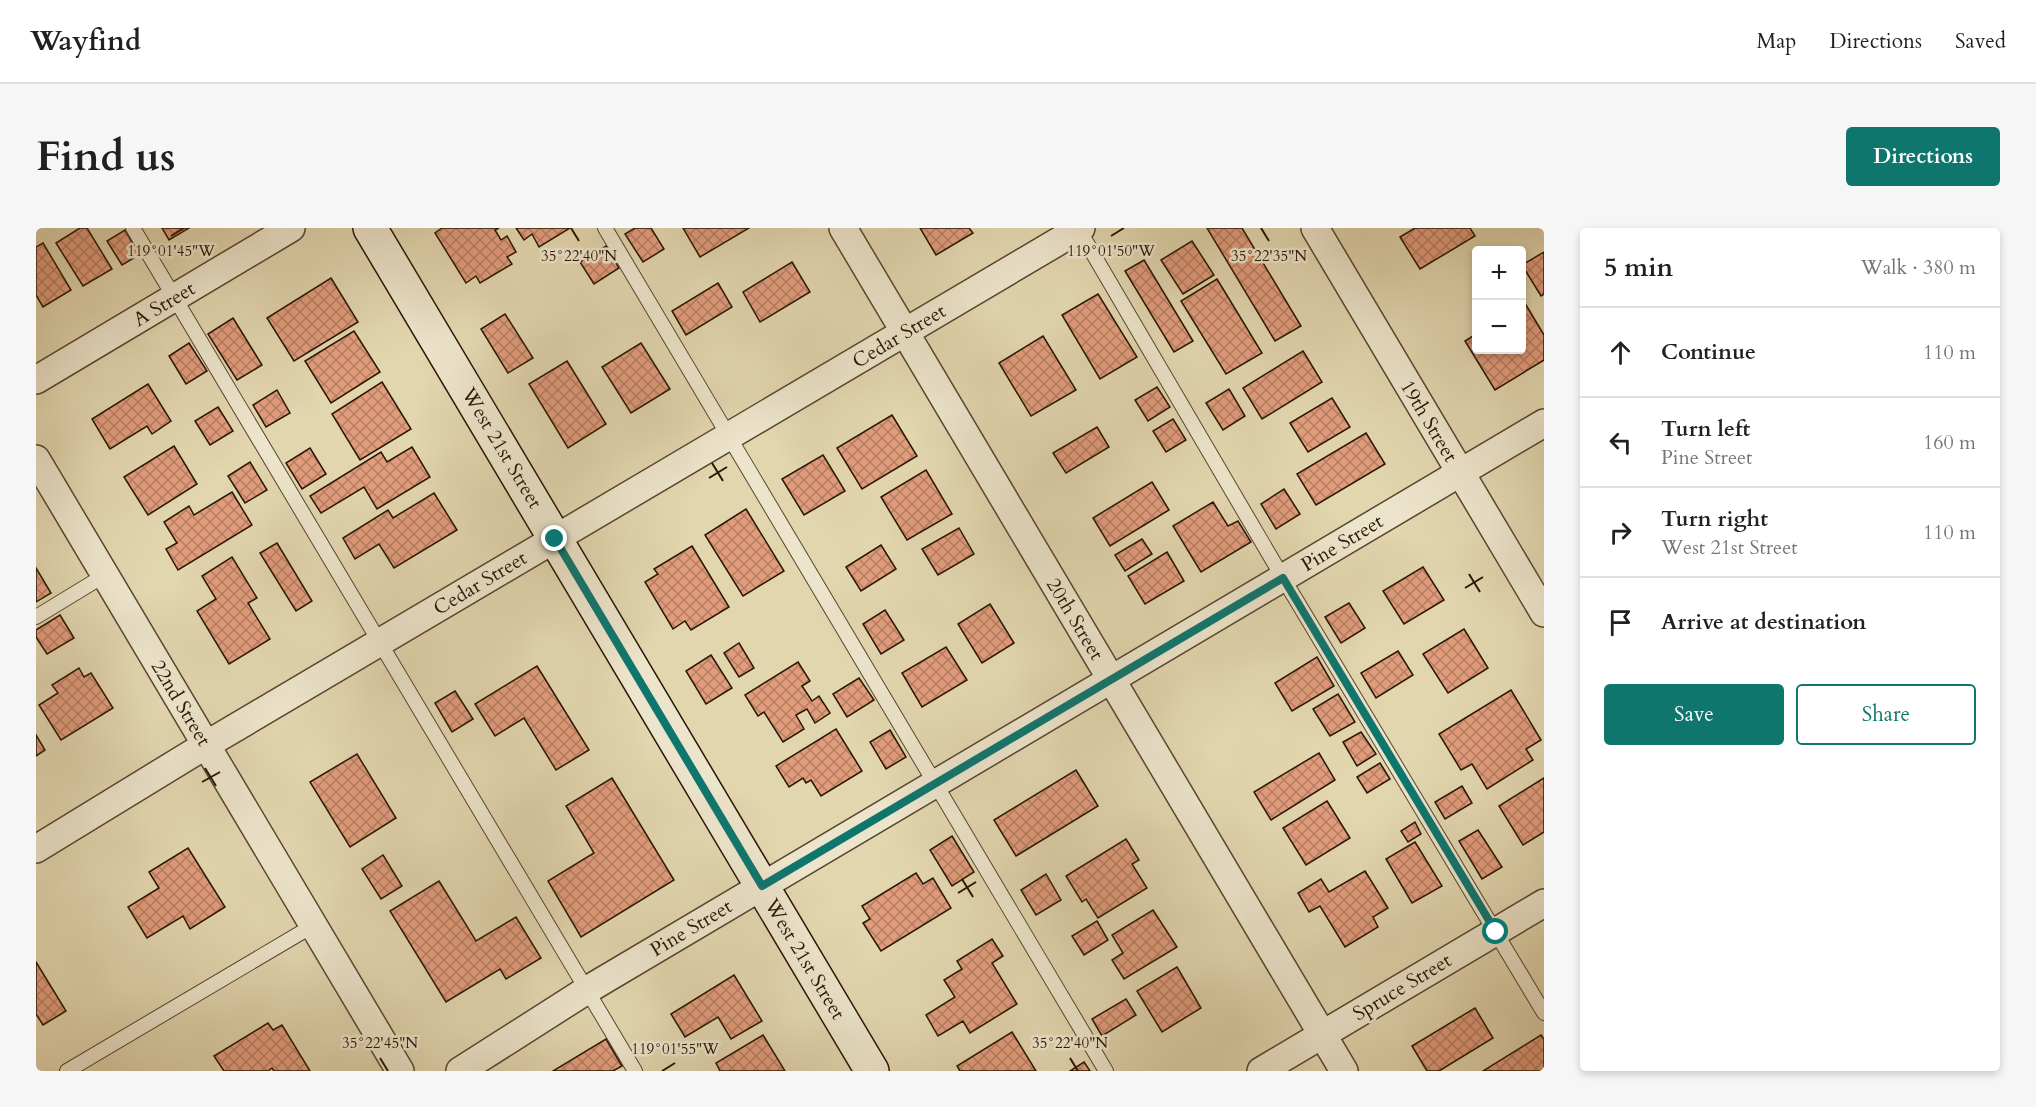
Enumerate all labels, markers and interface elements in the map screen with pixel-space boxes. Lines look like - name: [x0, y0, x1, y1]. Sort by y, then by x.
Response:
- text: Wayfind: [30, 22, 141, 60]
- text: Map: [1756, 27, 1796, 56]
- text: Directions: [1829, 27, 1922, 56]
- text: Saved: [1955, 27, 2006, 56]
- button: Directions: [1846, 127, 2000, 186]
- text: Find us: [36, 128, 176, 185]
- text: 119°01'45"W: [127, 241, 215, 261]
- text: 119°01'50"W: [1067, 241, 1155, 261]
- text: 35°22'40"N: [541, 246, 617, 266]
- text: 35°22'35"N: [1231, 246, 1307, 266]
- map controls: [1472, 246, 1526, 354]
- button: +: [1472, 246, 1526, 300]
- text: 5 min: [1604, 250, 1673, 285]
- text: Walk · 380 m: [1861, 254, 1976, 281]
- street label: A Street: [128, 275, 201, 333]
- street label: Cedar Street: [847, 297, 951, 374]
- button: −: [1472, 300, 1526, 354]
- icon: ahead: [1604, 336, 1637, 369]
- text: Continue: [1661, 337, 1756, 367]
- text: 110 m: [1923, 339, 1976, 366]
- street label: 19th Street: [1394, 375, 1464, 468]
- street label: West 21st Street: [455, 382, 549, 514]
- text: Turn left: [1661, 414, 1750, 444]
- icon: left: [1604, 426, 1637, 459]
- text: 160 m: [1923, 429, 1976, 456]
- text: Pine Street: [1661, 444, 1752, 471]
- text: Turn right: [1661, 504, 1768, 534]
- street label: Pine Street: [1296, 508, 1389, 578]
- icon: right: [1604, 516, 1637, 549]
- text: 110 m: [1923, 519, 1976, 546]
- route end: [541, 525, 567, 551]
- text: West 21st Street: [1661, 534, 1798, 561]
- street label: Cedar Street: [428, 544, 532, 621]
- street label: 20th Street: [1040, 573, 1110, 666]
- icon: arrive: [1604, 606, 1637, 639]
- text: Arrive at destination: [1661, 607, 1866, 637]
- street label: 22nd Street: [145, 655, 218, 752]
- button: Save: [1604, 684, 1784, 745]
- button: Share: [1796, 684, 1976, 745]
- street label: Pine Street: [645, 893, 738, 963]
- street label: West 21st Street: [758, 893, 852, 1025]
- route start: [1482, 918, 1508, 944]
- street label: Spruce Street: [1348, 947, 1457, 1027]
- text: 35°22'45"N: [342, 1033, 418, 1053]
- text: 35°22'40"N: [1032, 1033, 1108, 1053]
- text: 119°01'55"W: [631, 1039, 719, 1059]

